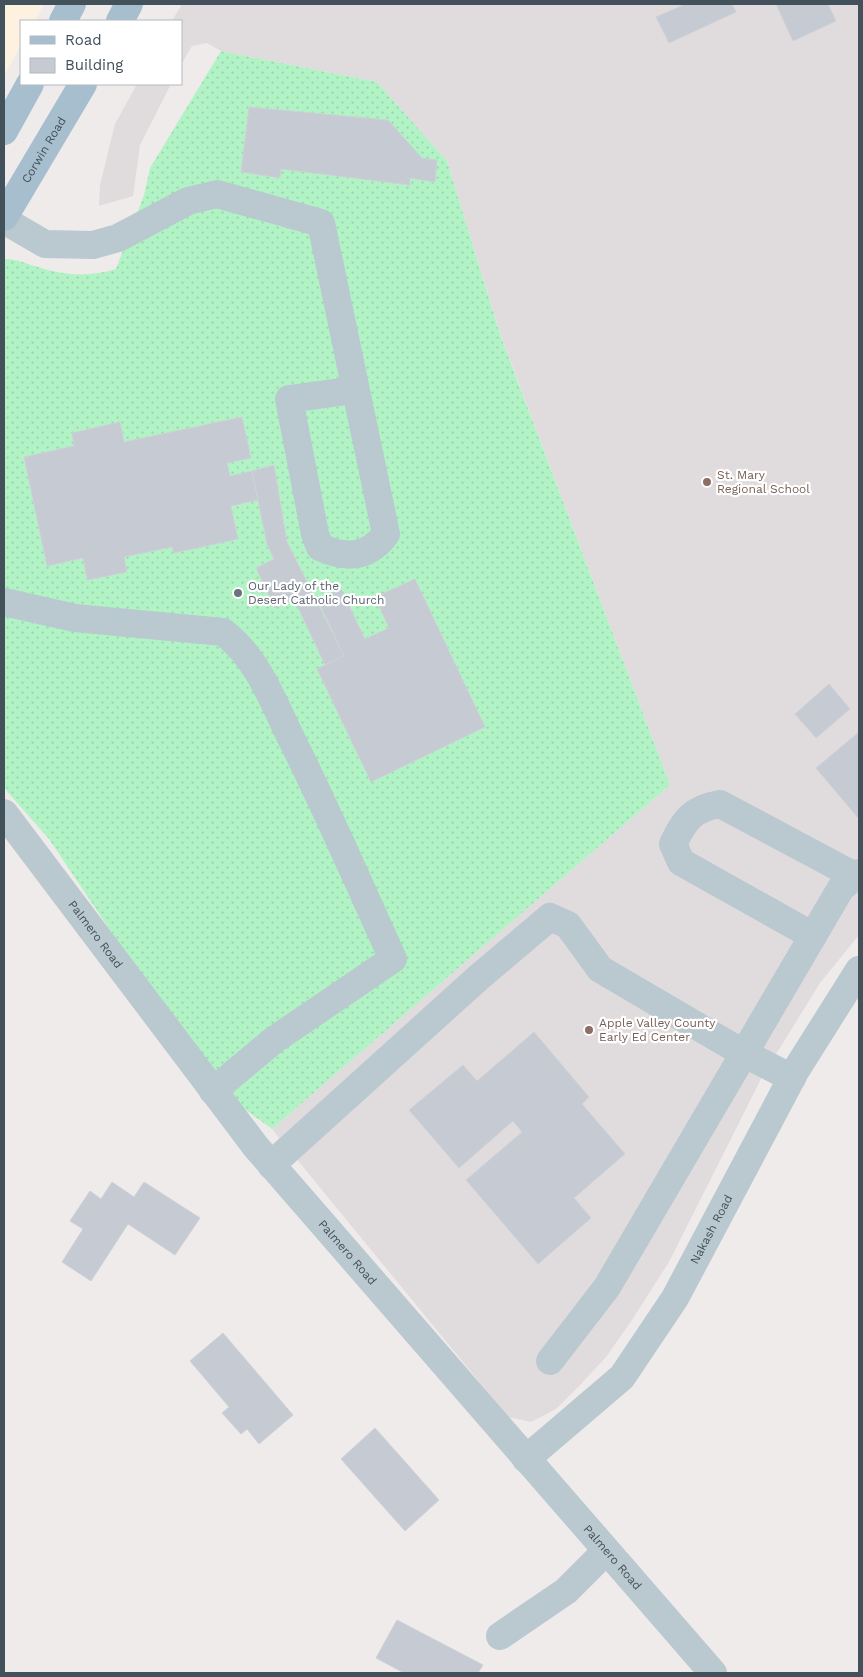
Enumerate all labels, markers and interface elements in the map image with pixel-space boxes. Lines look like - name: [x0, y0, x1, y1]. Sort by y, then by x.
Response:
- legend: [20, 20, 182, 85]
- text: Road: [65, 31, 102, 49]
- text: Building: [65, 56, 123, 74]
- street label: Corwin Road: [19, 114, 69, 186]
- place label: St. Mary Regional School: [717, 468, 810, 496]
- marker: St. Mary Regional School: [701, 476, 713, 488]
- place label: Our Lady of the Desert Catholic Church: [248, 579, 385, 607]
- marker: Our Lady of the Desert Catholic Church: [232, 587, 244, 599]
- street label: Palmero Road: [65, 898, 126, 971]
- place label: Apple Valley County Early Ed Center: [599, 1016, 716, 1044]
- marker: Apple Valley County Early Ed Center: [583, 1024, 595, 1036]
- street label: Nakash Road: [687, 1193, 735, 1266]
- street label: Palmero Road: [316, 1217, 380, 1288]
- street label: Palmero Road: [581, 1522, 645, 1593]

